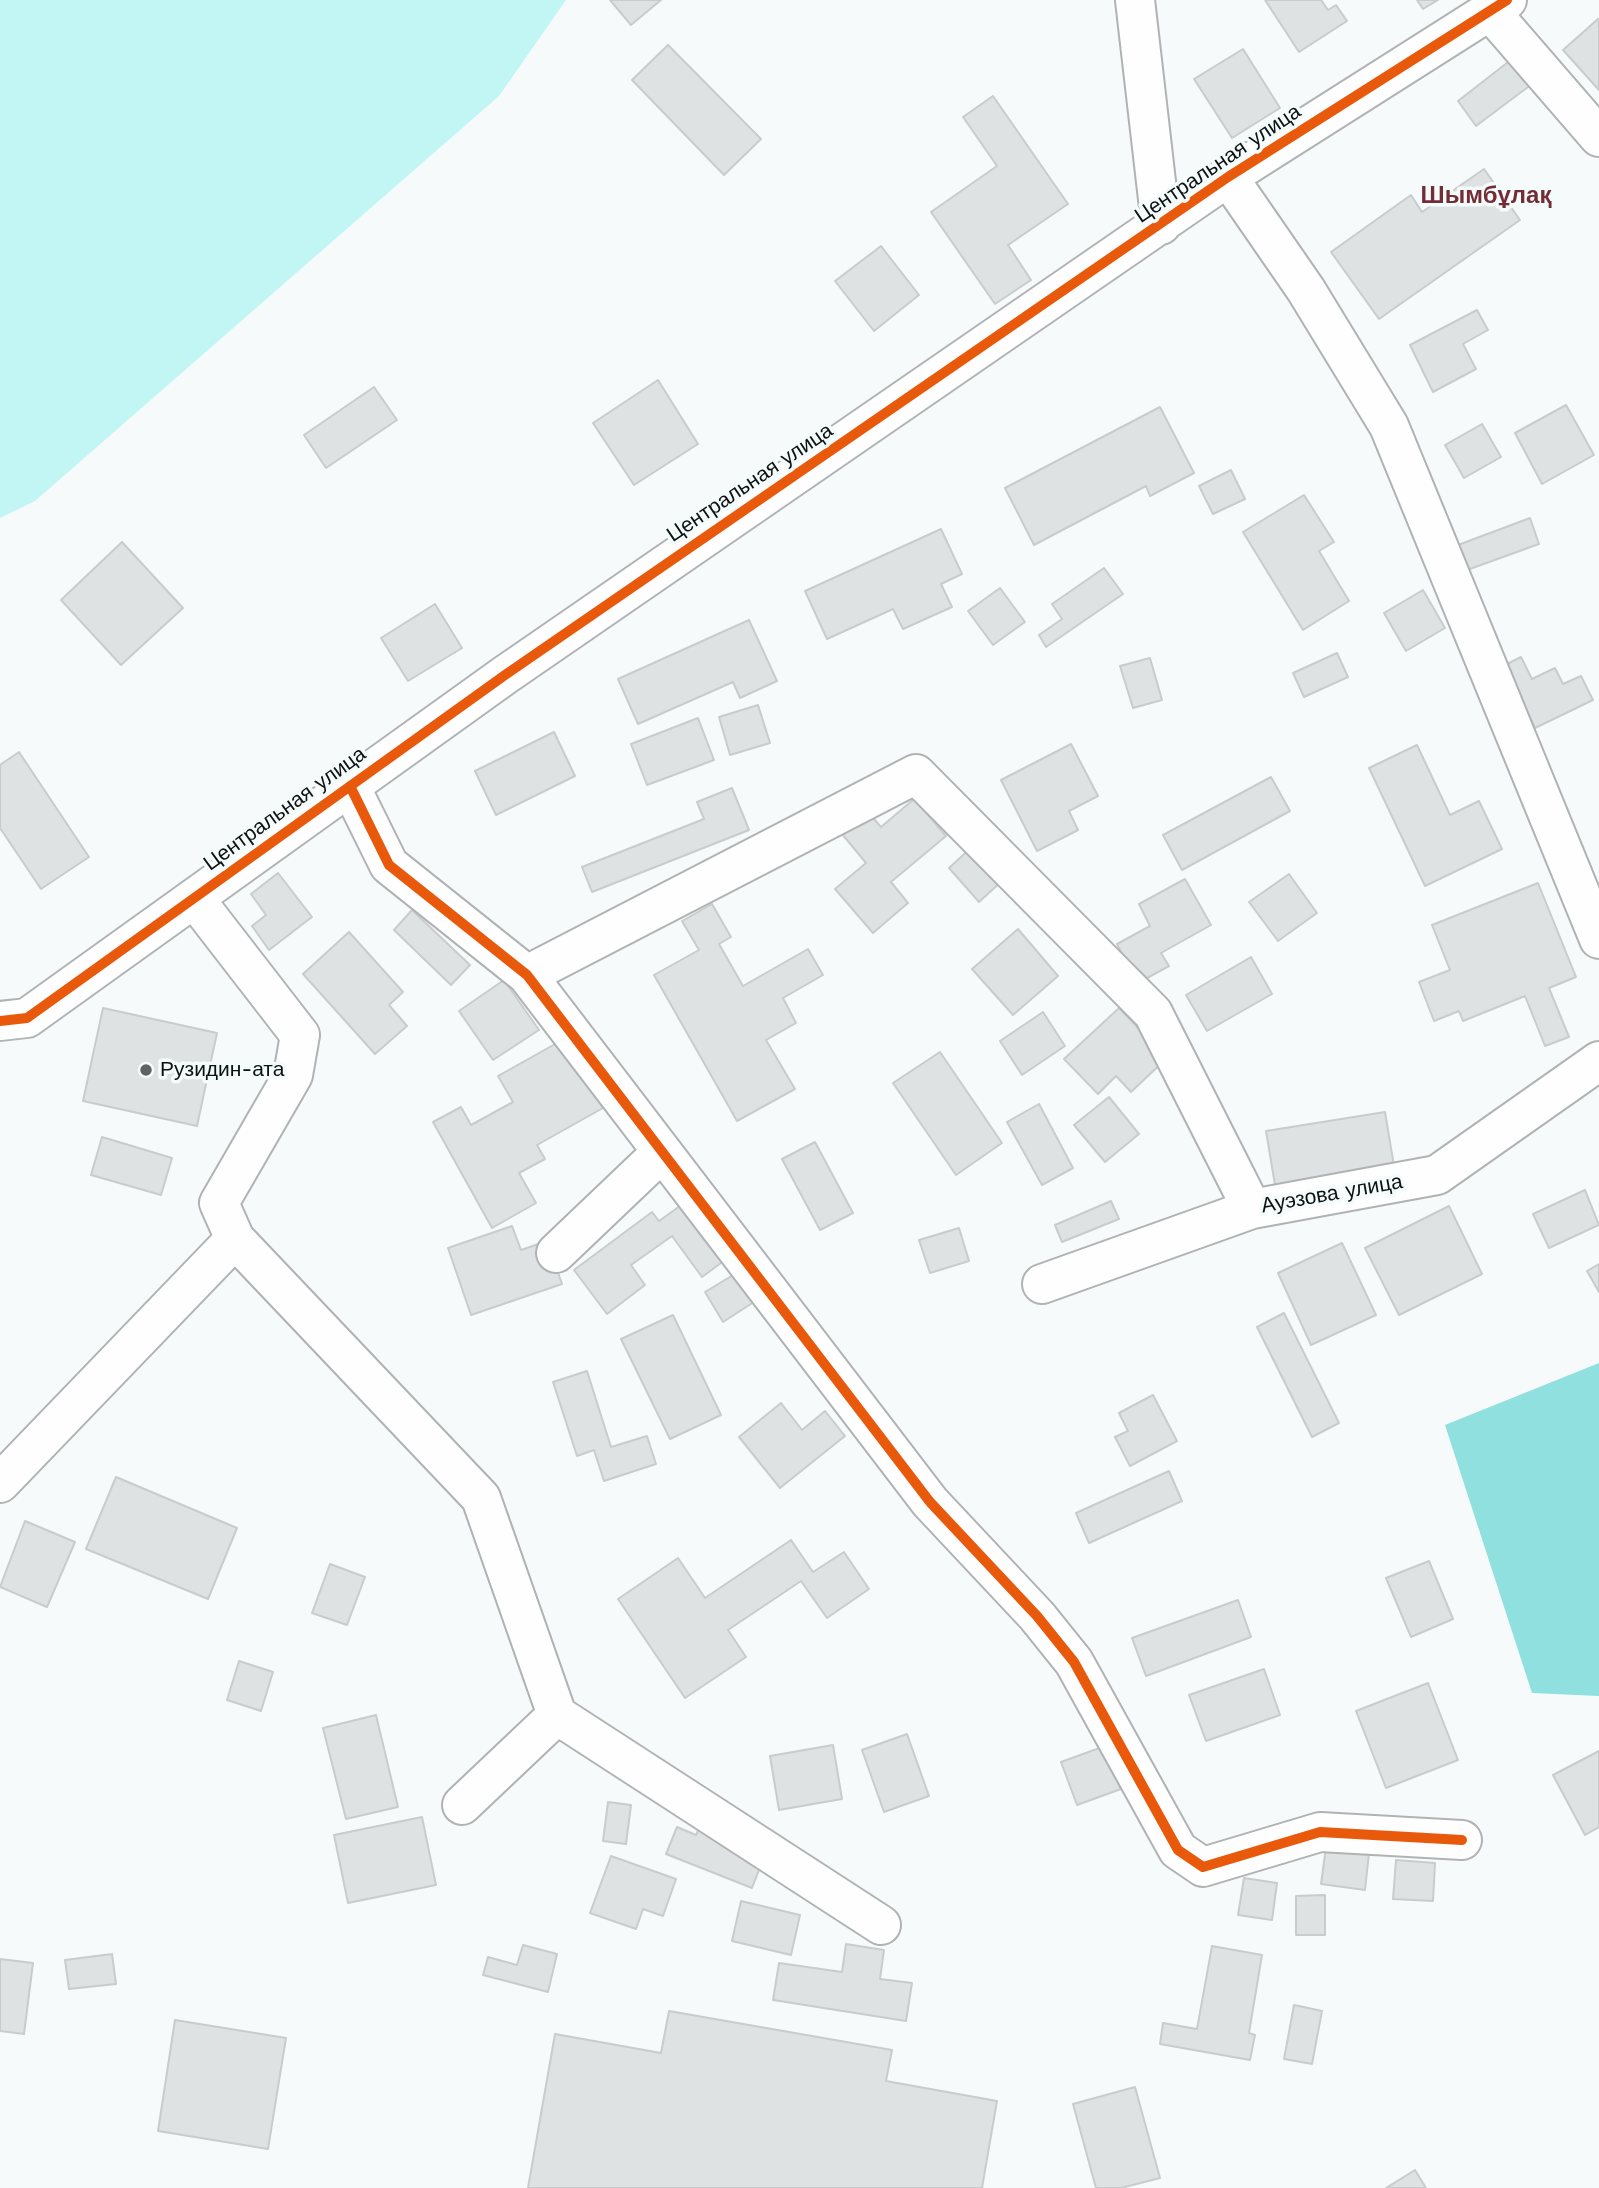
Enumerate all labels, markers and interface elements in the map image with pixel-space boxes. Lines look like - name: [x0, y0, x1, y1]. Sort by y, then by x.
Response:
- street label: Центральная улица: [1130, 99, 1306, 229]
- district label: Шымбұлақ: [1421, 182, 1551, 210]
- street label: Центральная улица: [662, 418, 838, 548]
- street label: Центральная улица: [199, 742, 371, 876]
- place label: Рузидин-ата: [160, 1057, 284, 1083]
- marker: Рузидин-ата: [138, 1062, 154, 1078]
- street label: Ауэзова улица: [1259, 1169, 1405, 1219]

